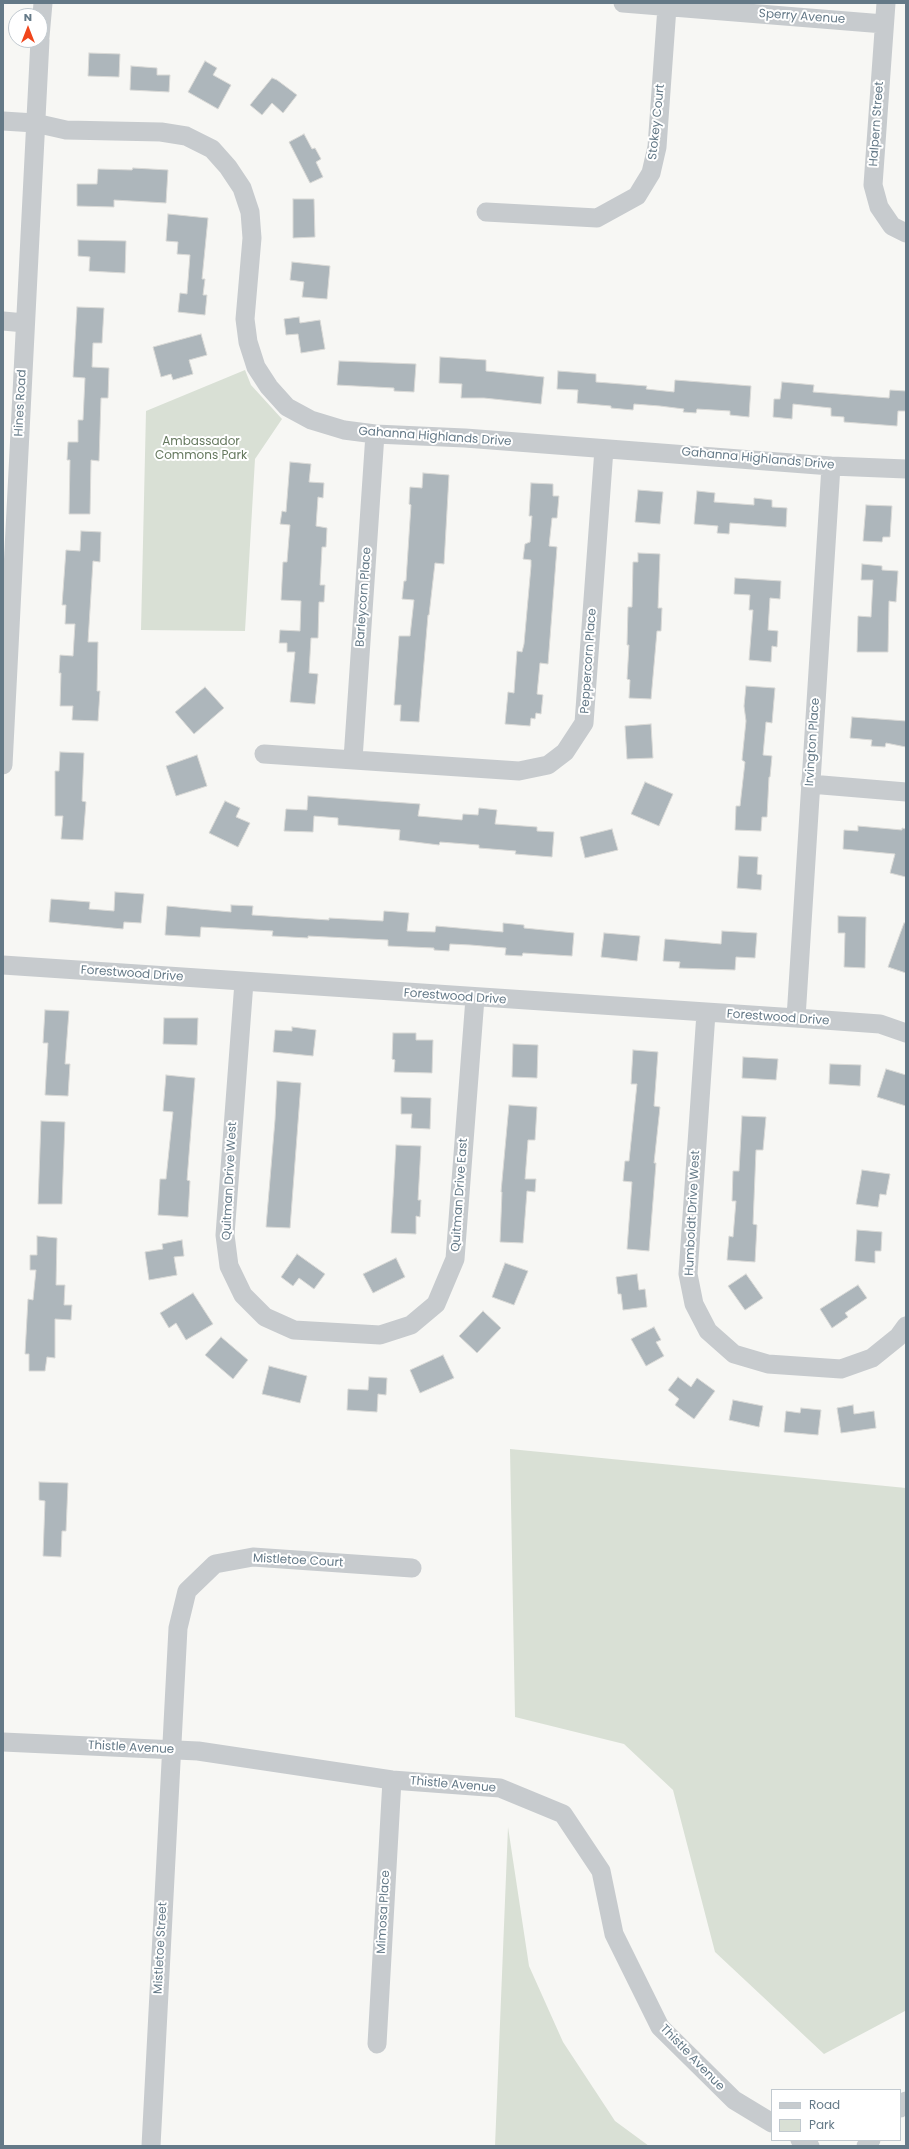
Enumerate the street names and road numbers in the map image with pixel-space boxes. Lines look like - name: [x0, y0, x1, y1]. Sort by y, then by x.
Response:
- street label: Sperry Avenue: [758, 7, 846, 27]
- street label: Halpern Street: [867, 81, 887, 167]
- street label: Stokey Court: [646, 83, 668, 161]
- street label: Hines Road: [12, 369, 30, 437]
- street label: Gahanna Highlands Drive: [358, 424, 512, 450]
- street label: Gahanna Highlands Drive: [681, 445, 835, 473]
- street label: Barleycorn Place: [353, 547, 375, 647]
- street label: Peppercorn Place: [578, 608, 600, 714]
- street label: Irvington Place: [803, 697, 823, 787]
- street label: Forestwood Drive: [80, 963, 184, 985]
- street label: Forestwood Drive: [403, 986, 507, 1008]
- street label: Forestwood Drive: [726, 1007, 830, 1029]
- street label: Quitman Drive West: [220, 1121, 240, 1241]
- street label: Quitman Drive East: [449, 1138, 471, 1252]
- street label: Humboldt Drive West: [683, 1150, 703, 1276]
- street label: Mistletoe Court: [252, 1551, 344, 1571]
- street label: Thistle Avenue: [87, 1739, 175, 1757]
- street label: Thistle Avenue: [409, 1774, 497, 1796]
- street label: Mimosa Place: [375, 1870, 393, 1954]
- street label: Mistletoe Street: [151, 1902, 171, 1994]
- street label: Thistle Avenue: [657, 2022, 727, 2094]

